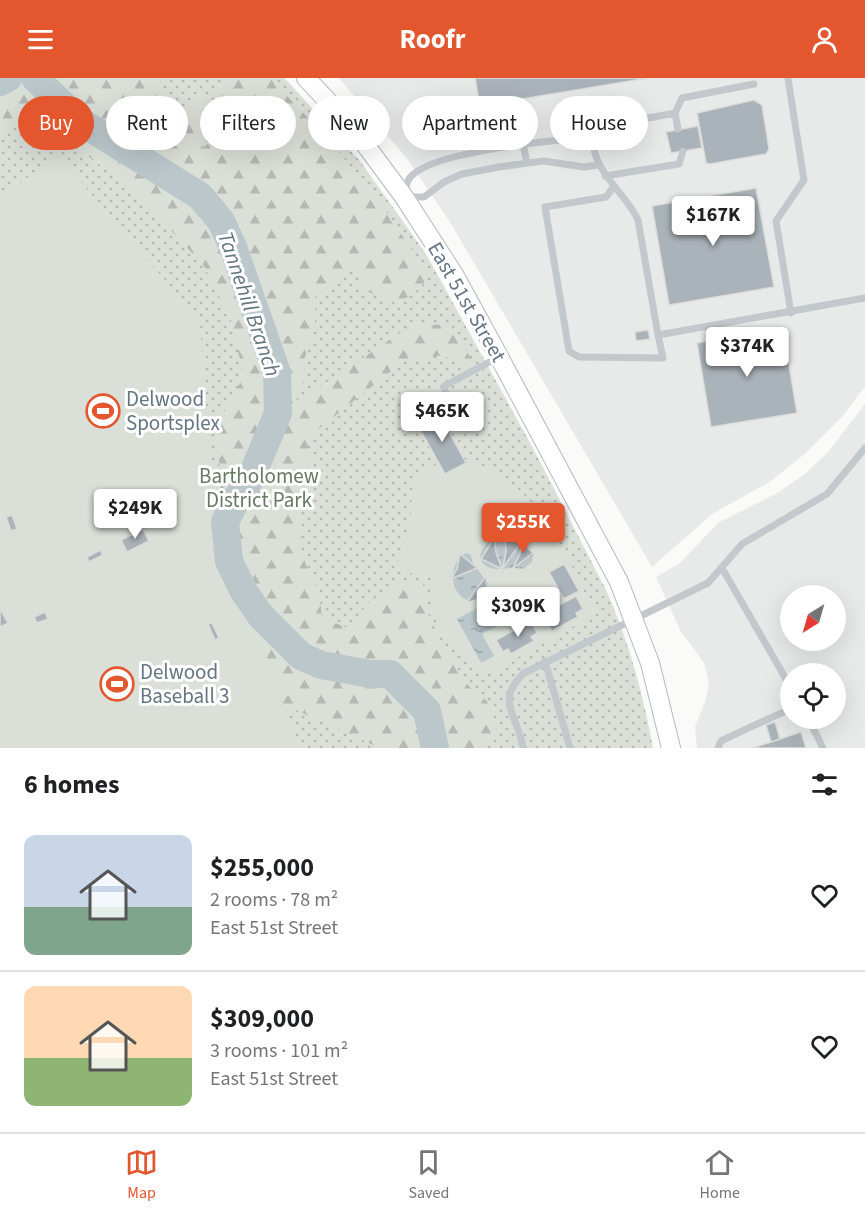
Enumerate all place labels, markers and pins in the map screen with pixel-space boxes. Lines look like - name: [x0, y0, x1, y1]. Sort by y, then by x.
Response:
- pin: $167K: [671, 196, 755, 247]
- pin: $374K: [705, 327, 789, 378]
- place label: Delwood Sportsplex: [126, 384, 220, 438]
- pin: $465K: [400, 392, 484, 443]
- sports icon: Delwood Sportsplex: [85, 393, 121, 429]
- pin: $249K: [93, 489, 177, 540]
- pin: $255K: [481, 503, 565, 554]
- pin: $309K: [476, 587, 560, 638]
- place label: Delwood Baseball 3: [140, 657, 229, 711]
- sports icon: Delwood Baseball 3: [99, 666, 135, 702]

